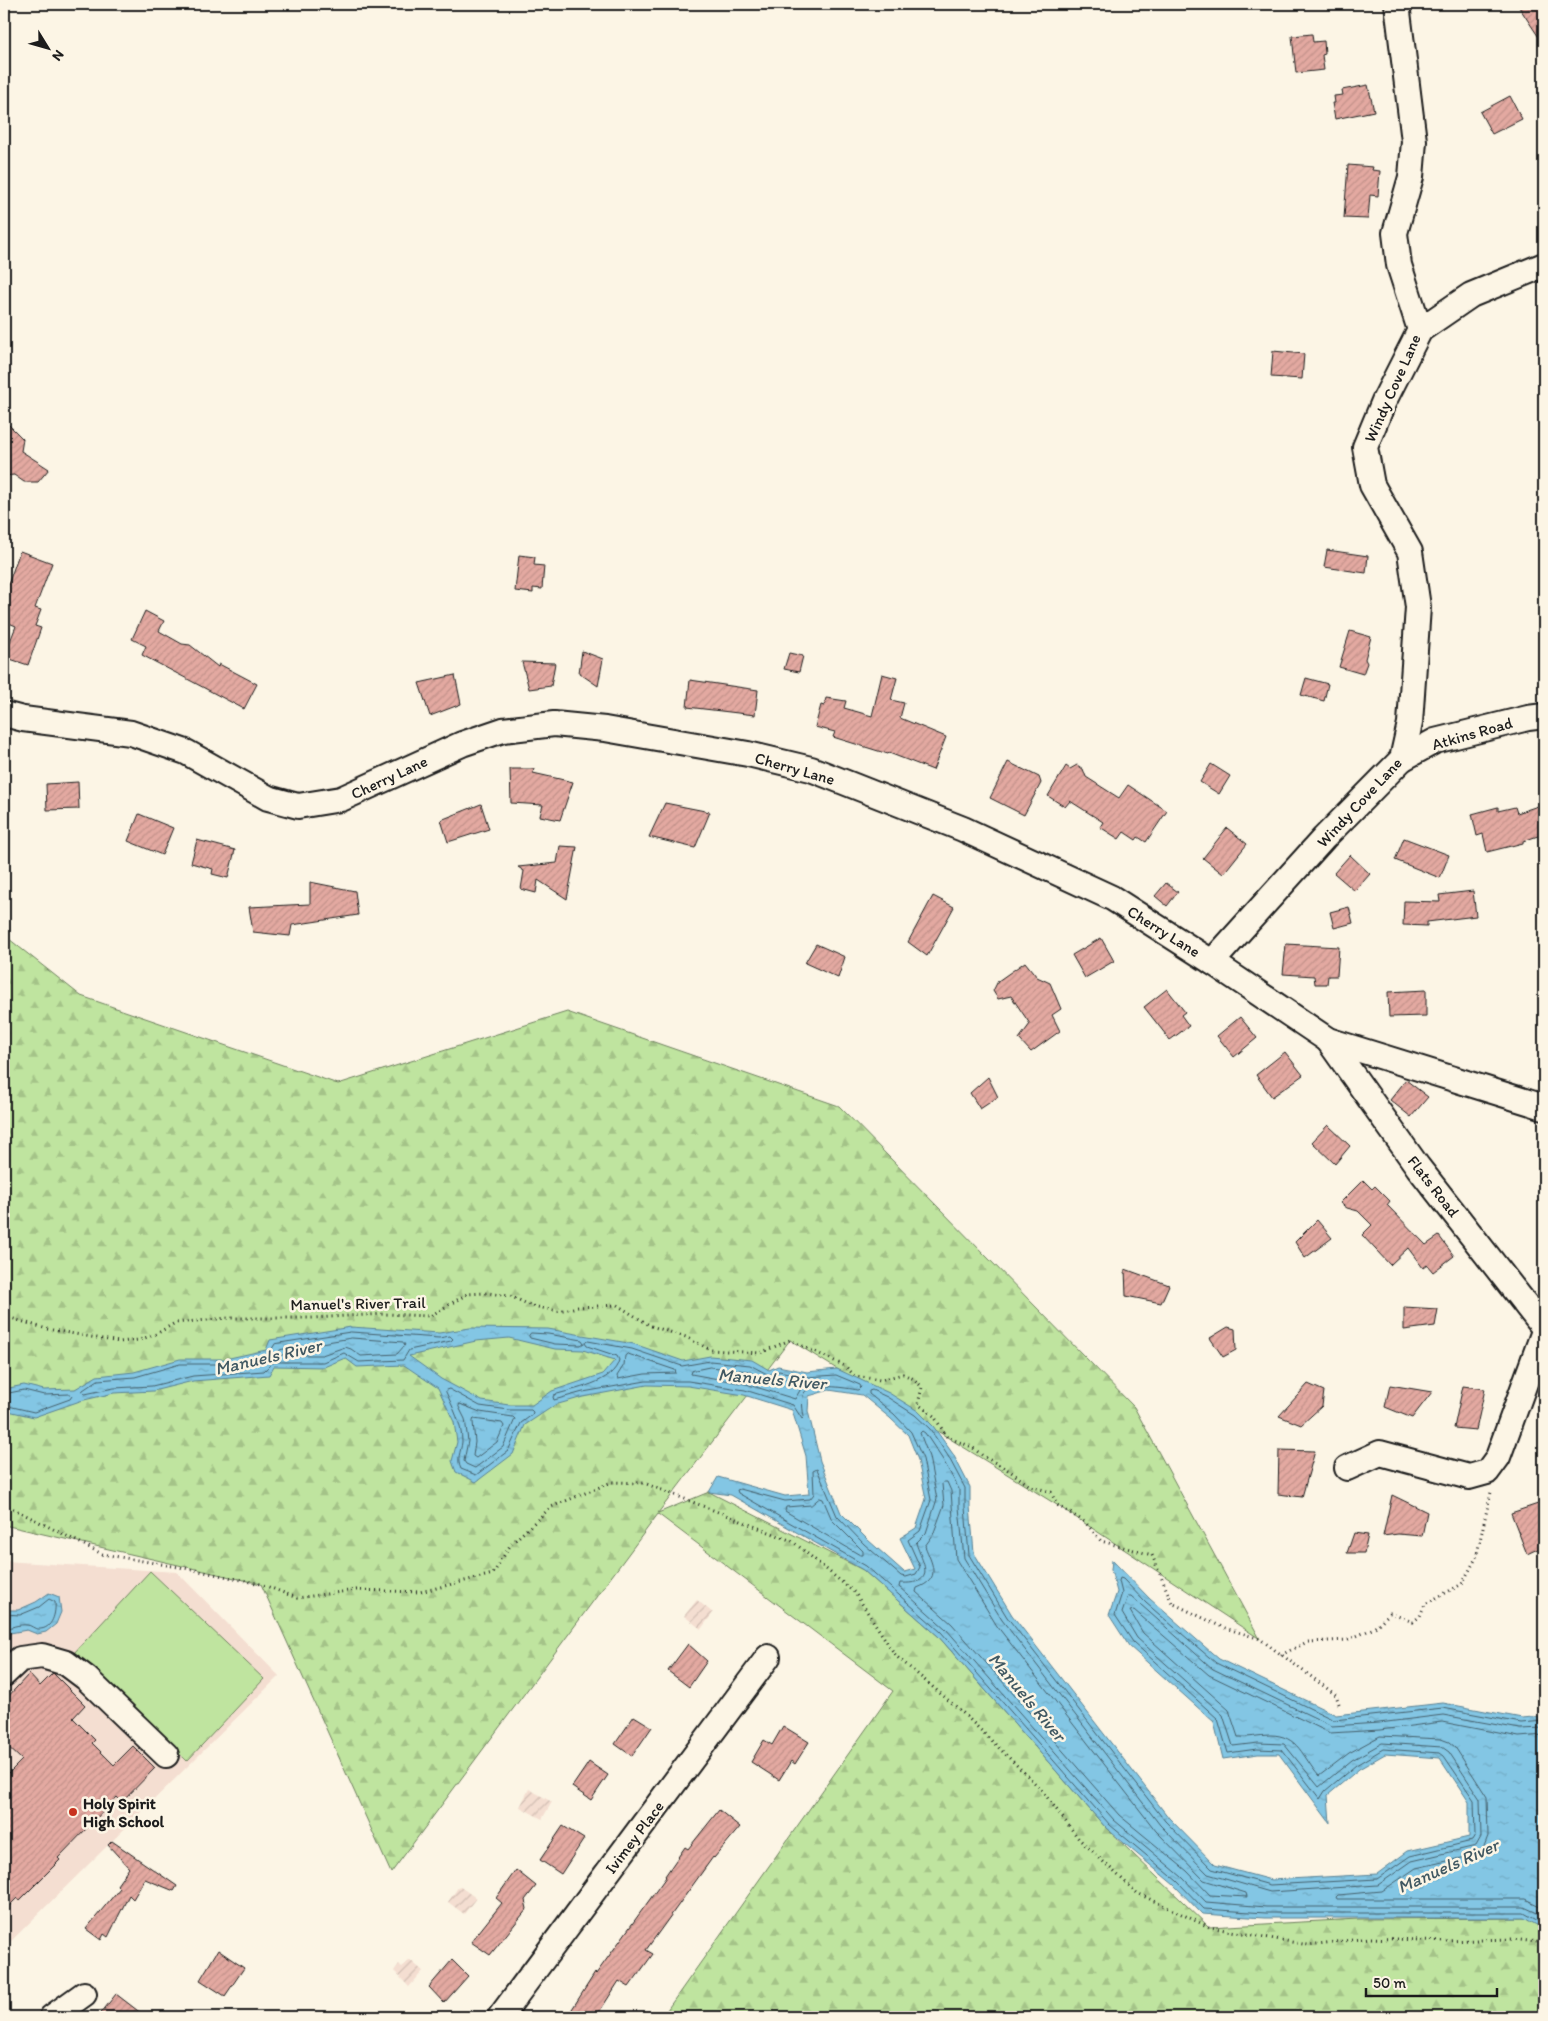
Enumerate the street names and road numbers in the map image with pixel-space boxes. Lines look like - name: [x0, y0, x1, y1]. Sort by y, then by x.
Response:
- street label: Windy Cove Lane: [1360, 331, 1425, 445]
- street label: Atkins Road: [1430, 713, 1515, 754]
- street label: Cherry Lane: [753, 748, 837, 789]
- street label: Cherry Lane: [348, 751, 431, 803]
- street label: Windy Cove Lane: [1313, 753, 1406, 851]
- street label: Cherry Lane: [1124, 902, 1204, 961]
- street label: Flats Road: [1404, 1152, 1464, 1221]
- street label: Manuel's River Trail: [290, 1293, 426, 1314]
- street label: Ivimey Place: [601, 1797, 668, 1877]

